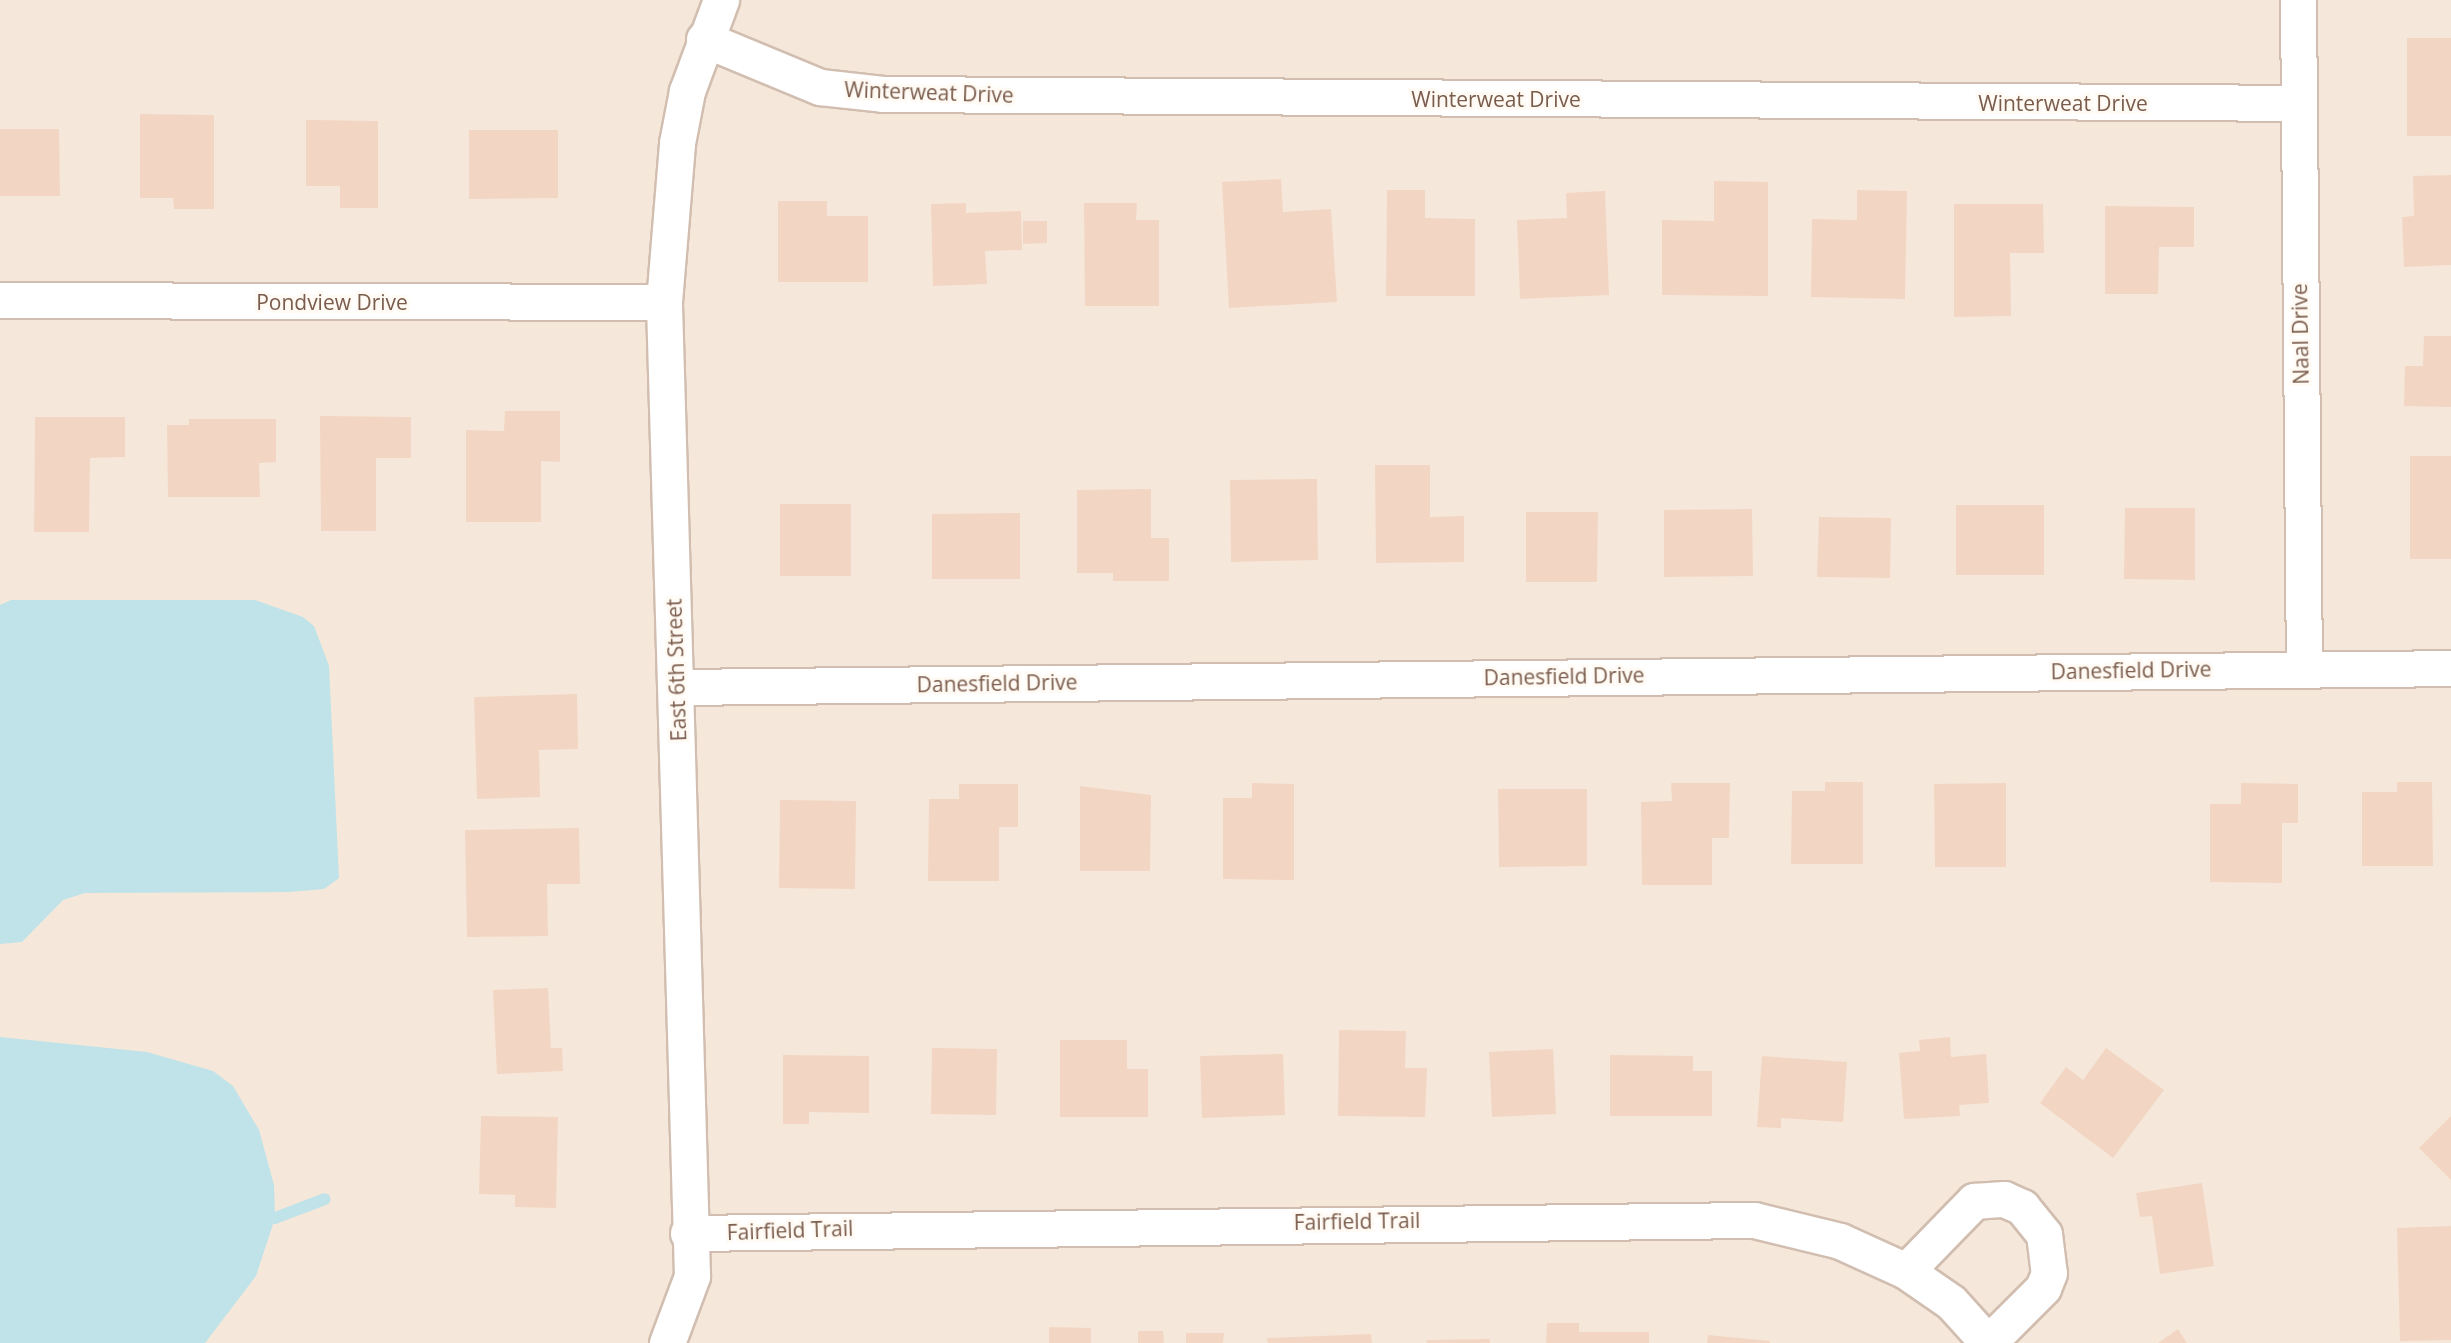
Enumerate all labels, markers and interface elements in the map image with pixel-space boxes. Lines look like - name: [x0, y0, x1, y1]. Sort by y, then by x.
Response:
- street label: Winterweat Drive: [844, 76, 1014, 108]
- street label: Winterweat Drive: [1411, 86, 1581, 112]
- street label: Winterweat Drive: [1978, 90, 2148, 116]
- street label: Naal Drive: [2287, 283, 2313, 385]
- street label: Pondview Drive: [256, 289, 408, 315]
- street label: East 6th Street: [661, 598, 691, 742]
- street label: Danesfield Drive: [2050, 656, 2212, 684]
- street label: Danesfield Drive: [1483, 662, 1645, 690]
- street label: Danesfield Drive: [916, 669, 1078, 697]
- street label: Fairfield Trail: [1294, 1207, 1420, 1235]
- street label: Fairfield Trail: [726, 1215, 854, 1245]

